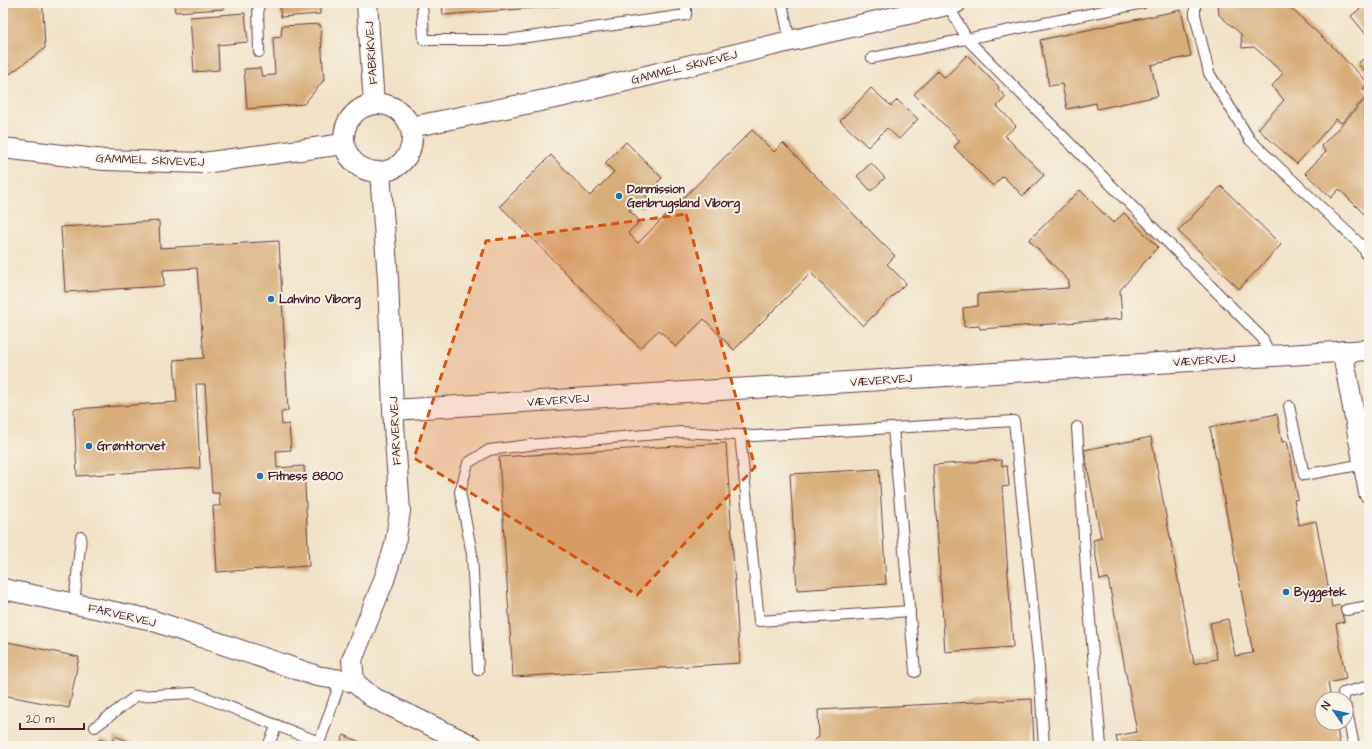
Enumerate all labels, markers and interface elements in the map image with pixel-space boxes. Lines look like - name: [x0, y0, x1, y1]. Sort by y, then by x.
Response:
- street label: FABRIKVEJ: [361, 20, 382, 85]
- street label: GAMMEL SKIVEVEJ: [629, 46, 739, 89]
- street label: GAMMEL SKIVEVEJ: [95, 150, 205, 171]
- place label: Danmission Genbrugsland Viborg: [627, 181, 741, 214]
- marker: Danmission Genbrugsland Viborg: [614, 191, 624, 201]
- place label: Lahvino Viborg: [279, 291, 361, 310]
- marker: Lahvino Viborg: [266, 294, 276, 304]
- street label: VÆVERVEJ: [1172, 350, 1236, 371]
- street label: VÆVERVEJ: [849, 370, 913, 391]
- street label: VÆVERVEJ: [526, 390, 590, 411]
- street label: FARVERVEJ: [385, 396, 406, 466]
- place label: Grønttorvet: [97, 438, 165, 455]
- marker: Grønttorvet: [84, 441, 94, 451]
- place label: Fitness 8800: [268, 468, 343, 485]
- marker: Fitness 8800: [255, 471, 265, 481]
- place label: Byggetek: [1294, 584, 1347, 603]
- marker: Byggetek: [1281, 587, 1291, 597]
- street label: FARVERVEJ: [86, 599, 158, 632]
- north arrow: [1314, 691, 1354, 731]
- text: N: [1318, 699, 1334, 713]
- scale bar: [20, 705, 84, 731]
- text: 20 m: [26, 711, 55, 728]

